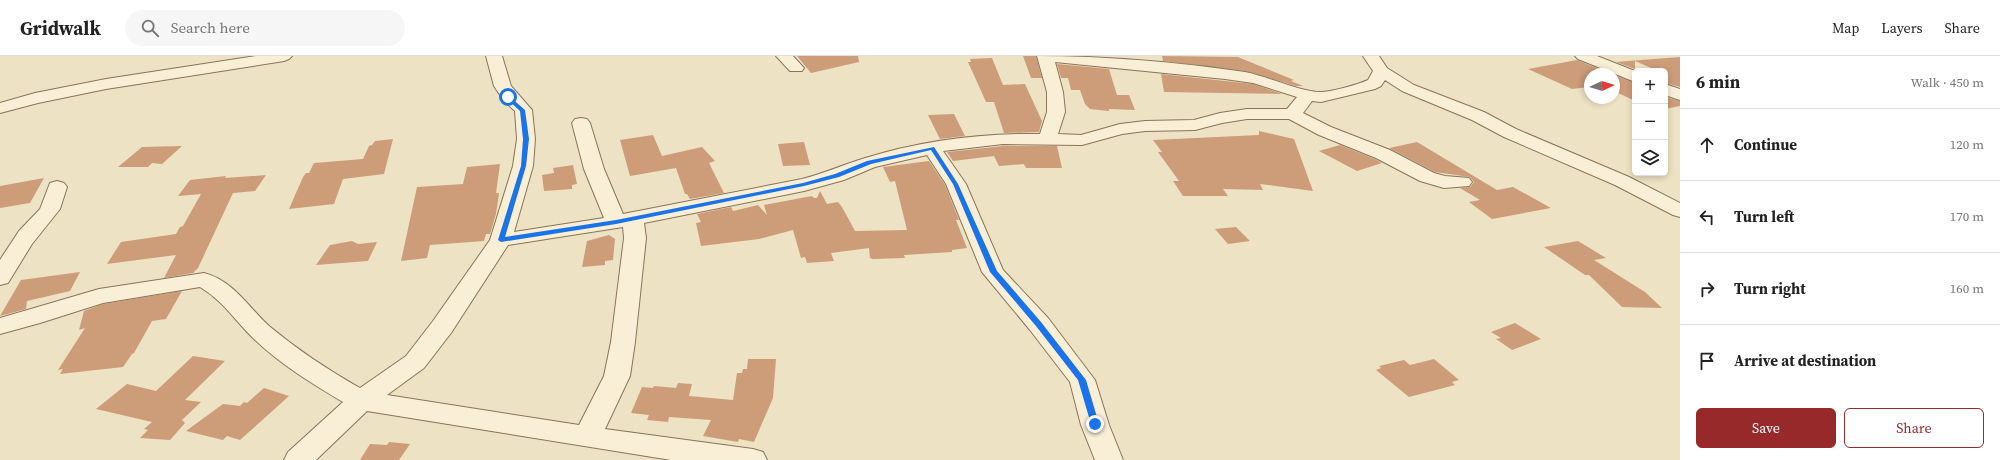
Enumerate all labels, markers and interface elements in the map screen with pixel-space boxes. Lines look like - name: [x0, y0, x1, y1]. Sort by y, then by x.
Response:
- search box: [125, 10, 405, 46]
- text: Gridwalk: [20, 15, 101, 41]
- icon: search: [139, 17, 161, 39]
- text: Search here: [171, 17, 250, 38]
- text: Map: [1832, 18, 1859, 38]
- text: Layers: [1881, 18, 1923, 38]
- text: Share: [1945, 18, 1980, 38]
- north arrow: [1584, 68, 1620, 104]
- map controls: [1632, 68, 1668, 176]
- button: +: [1632, 68, 1668, 104]
- text: 6 min: [1696, 70, 1740, 94]
- text: Walk · 450 m: [1911, 74, 1984, 91]
- route start: [499, 88, 517, 106]
- button: −: [1632, 104, 1668, 140]
- icon: ahead: [1696, 134, 1718, 156]
- text: Continue: [1734, 134, 1797, 155]
- text: 120 m: [1950, 136, 1984, 153]
- button: layers: [1632, 140, 1668, 176]
- icon: left: [1696, 206, 1718, 228]
- text: Turn left: [1734, 206, 1794, 227]
- text: 170 m: [1950, 208, 1984, 225]
- icon: right: [1696, 278, 1718, 300]
- text: Turn right: [1734, 278, 1806, 299]
- text: 160 m: [1950, 280, 1984, 297]
- icon: arrive: [1696, 350, 1718, 372]
- text: Arrive at destination: [1734, 350, 1876, 371]
- button: Save: [1696, 408, 1836, 448]
- button: Share: [1844, 408, 1984, 448]
- route end: [1086, 415, 1104, 433]

